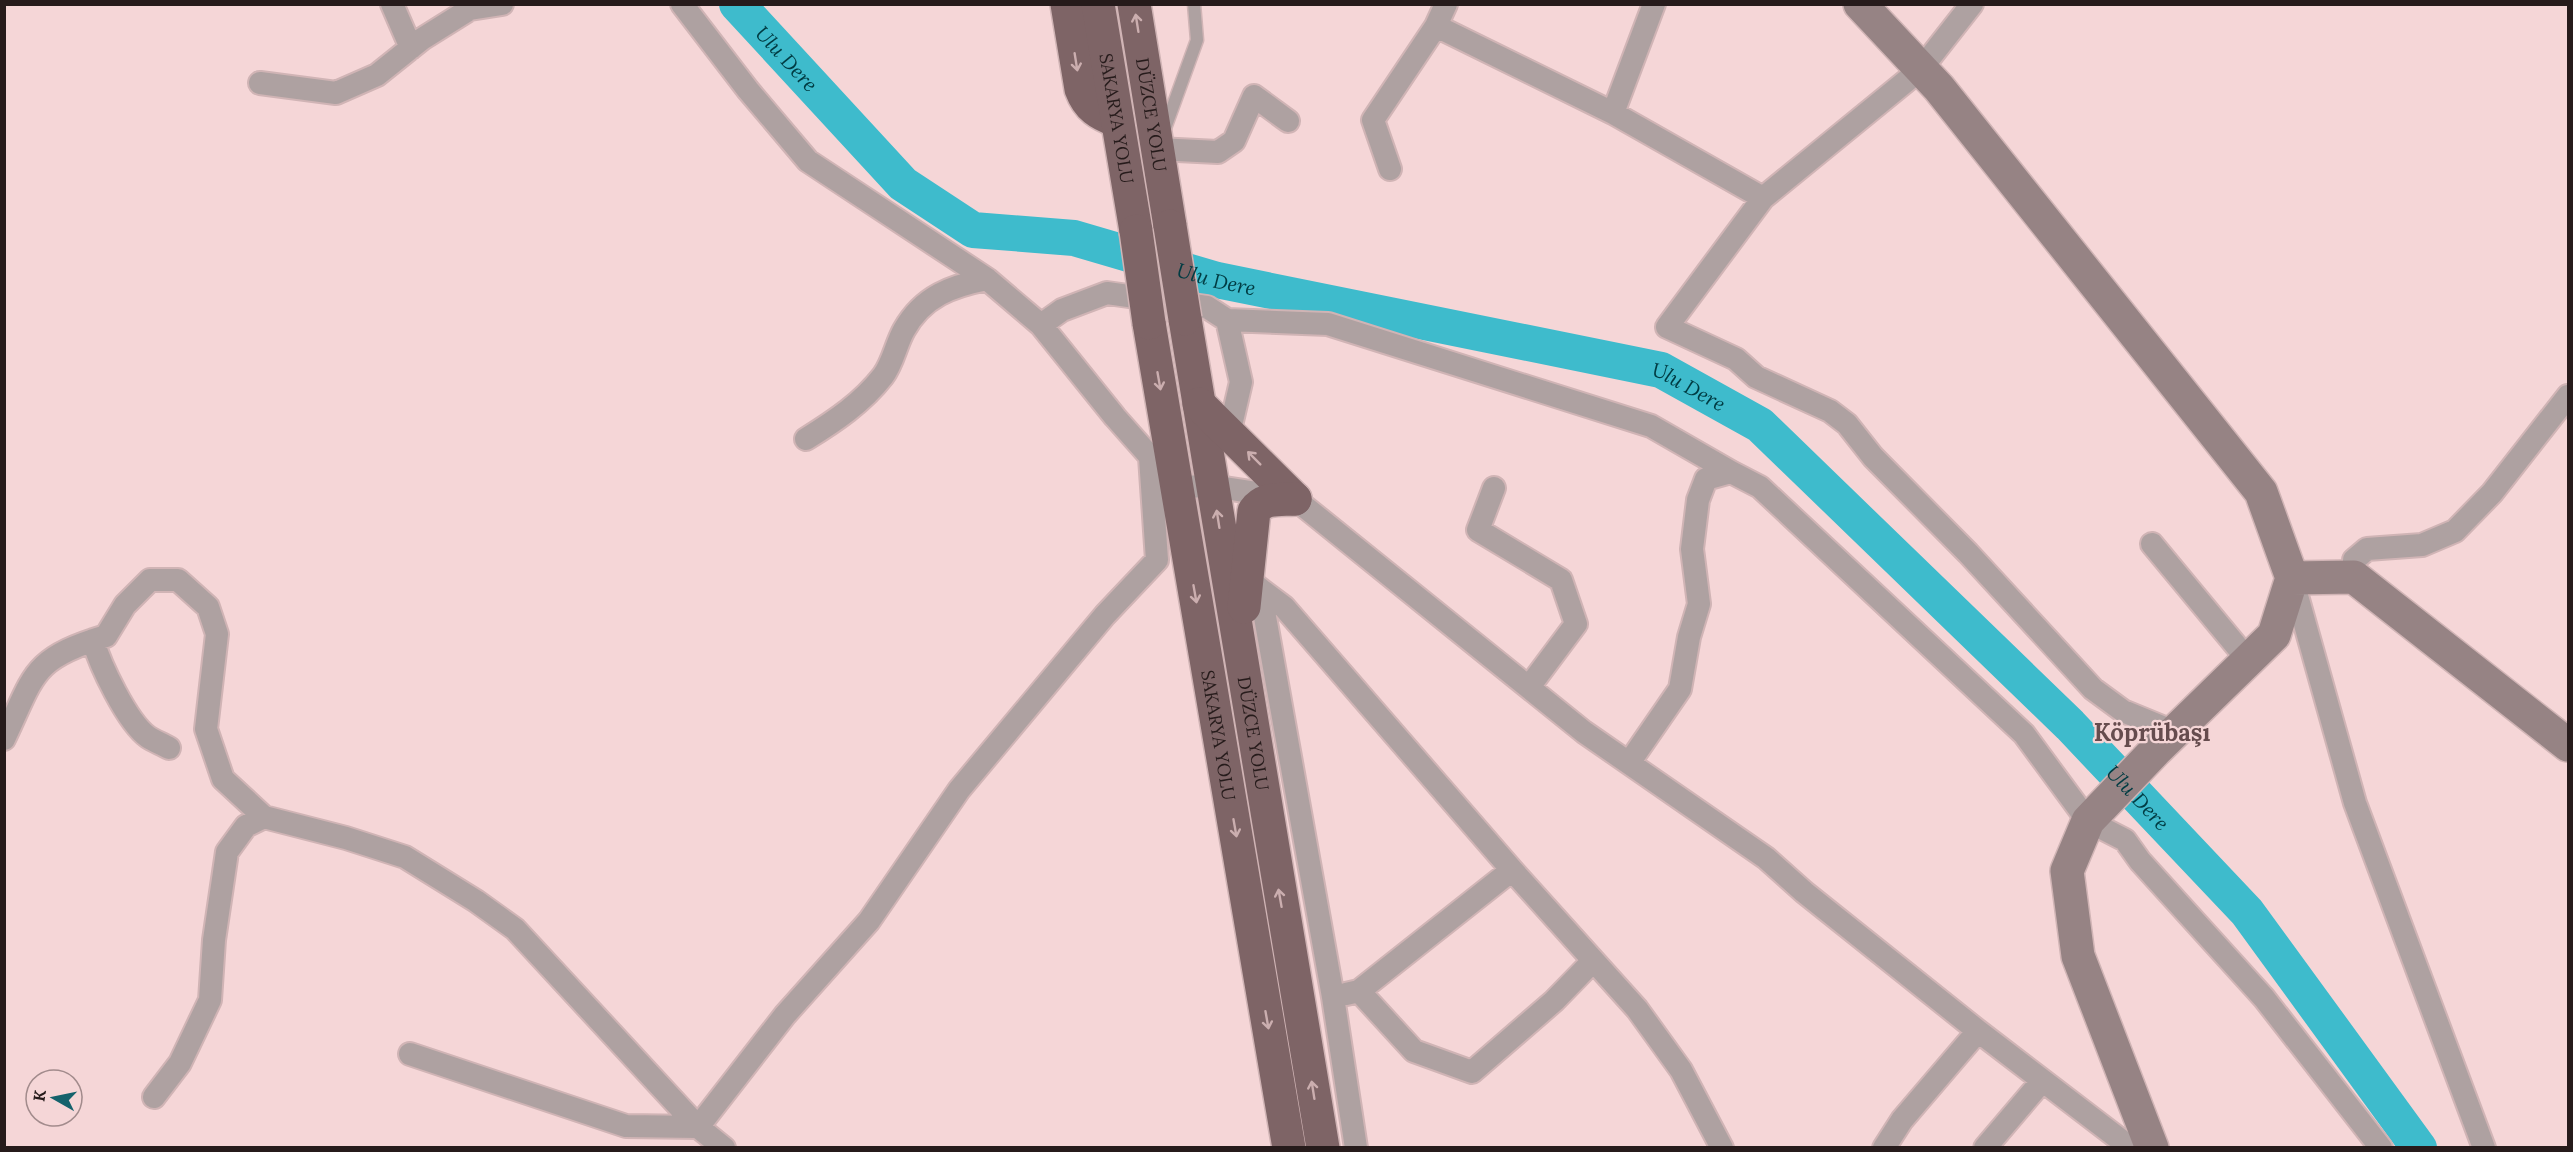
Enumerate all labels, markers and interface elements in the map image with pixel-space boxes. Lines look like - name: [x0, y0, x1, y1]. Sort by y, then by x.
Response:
- one-way arrow: [1132, 14, 1143, 34]
- water label: Ulu Dere: [751, 20, 824, 96]
- street label: SAKARYA YOLU: [1095, 51, 1139, 185]
- one-way arrow: [1071, 52, 1082, 72]
- street label: DÜZCE YOLU: [1131, 56, 1173, 173]
- water label: Ulu Dere: [1174, 256, 1258, 300]
- water label: Ulu Dere: [1650, 356, 1730, 416]
- one-way arrow: [1154, 371, 1165, 391]
- one-way arrow: [1246, 450, 1261, 465]
- one-way arrow: [1212, 509, 1223, 529]
- one-way arrow: [1190, 584, 1201, 603]
- street label: SAKARYA YOLU: [1197, 668, 1241, 802]
- street label: DÜZCE YOLU: [1233, 675, 1275, 792]
- district label: Köprübaşı: [2094, 717, 2210, 748]
- water label: Ulu Dere: [2102, 759, 2175, 835]
- one-way arrow: [1229, 817, 1240, 837]
- one-way arrow: [1275, 888, 1286, 908]
- one-way arrow: [1262, 1010, 1273, 1029]
- north arrow: [24, 1068, 84, 1128]
- one-way arrow: [1307, 1080, 1318, 1100]
- text: K: [28, 1088, 50, 1103]

